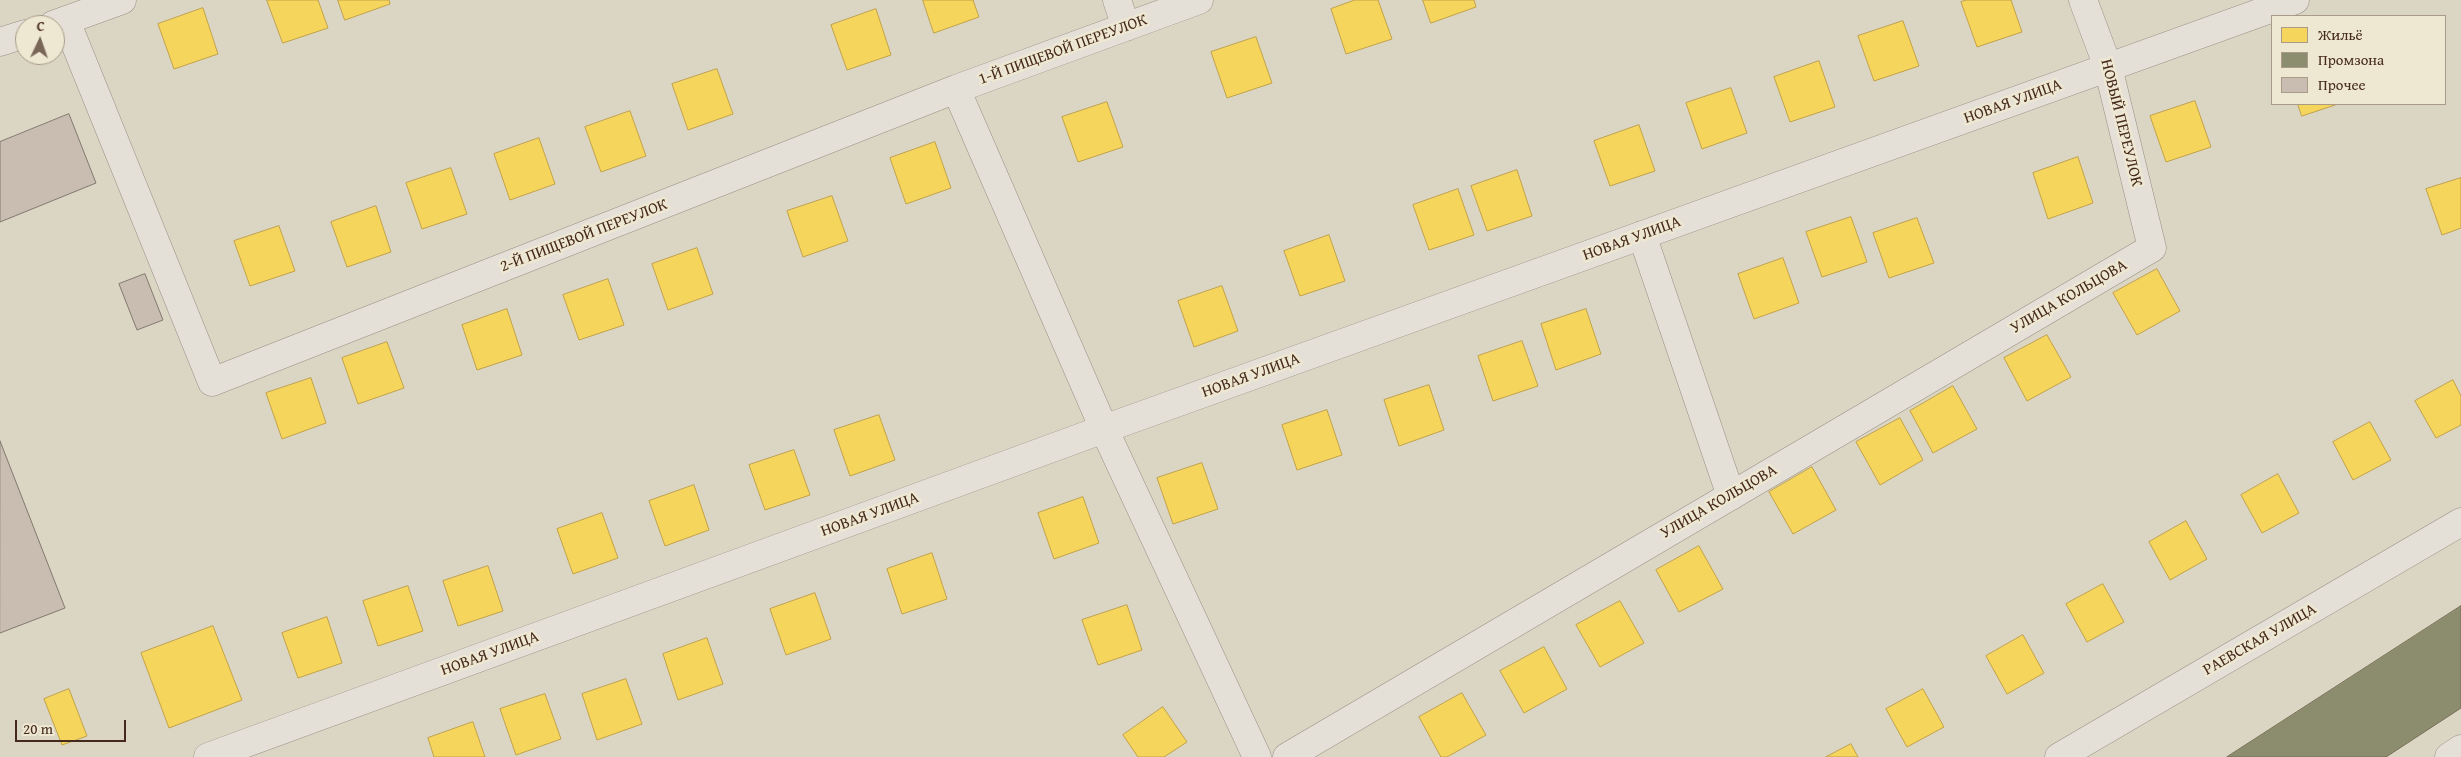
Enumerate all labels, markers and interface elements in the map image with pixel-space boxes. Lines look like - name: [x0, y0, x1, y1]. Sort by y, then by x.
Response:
- street label: 1-Й ПИЩЕВОЙ ПЕРЕУЛОК: [976, 11, 1150, 89]
- north arrow: [15, 15, 65, 65]
- legend: [2271, 15, 2446, 105]
- text: С: [36, 16, 45, 36]
- text: Жильё: [2318, 24, 2363, 45]
- text: Промзона: [2318, 49, 2384, 70]
- street label: НОВЫЙ ПЕРЕУЛОК: [2096, 57, 2146, 189]
- text: Прочее: [2318, 74, 2366, 95]
- street label: НОВАЯ УЛИЦА: [1961, 75, 2065, 129]
- street label: 2-Й ПИЩЕВОЙ ПЕРЕУЛОК: [498, 195, 670, 277]
- street label: НОВАЯ УЛИЦА: [1580, 212, 1684, 266]
- street label: УЛИЦА КОЛЬЦОВА: [2007, 256, 2131, 338]
- street label: НОВАЯ УЛИЦА: [1199, 349, 1303, 403]
- street label: УЛИЦА КОЛЬЦОВА: [1657, 461, 1781, 543]
- street label: НОВАЯ УЛИЦА: [818, 488, 922, 542]
- street label: РАЕВСКАЯ УЛИЦА: [2200, 600, 2320, 680]
- street label: НОВАЯ УЛИЦА: [438, 627, 542, 681]
- scale bar: [18, 710, 129, 742]
- text: 20 m: [23, 718, 53, 739]

